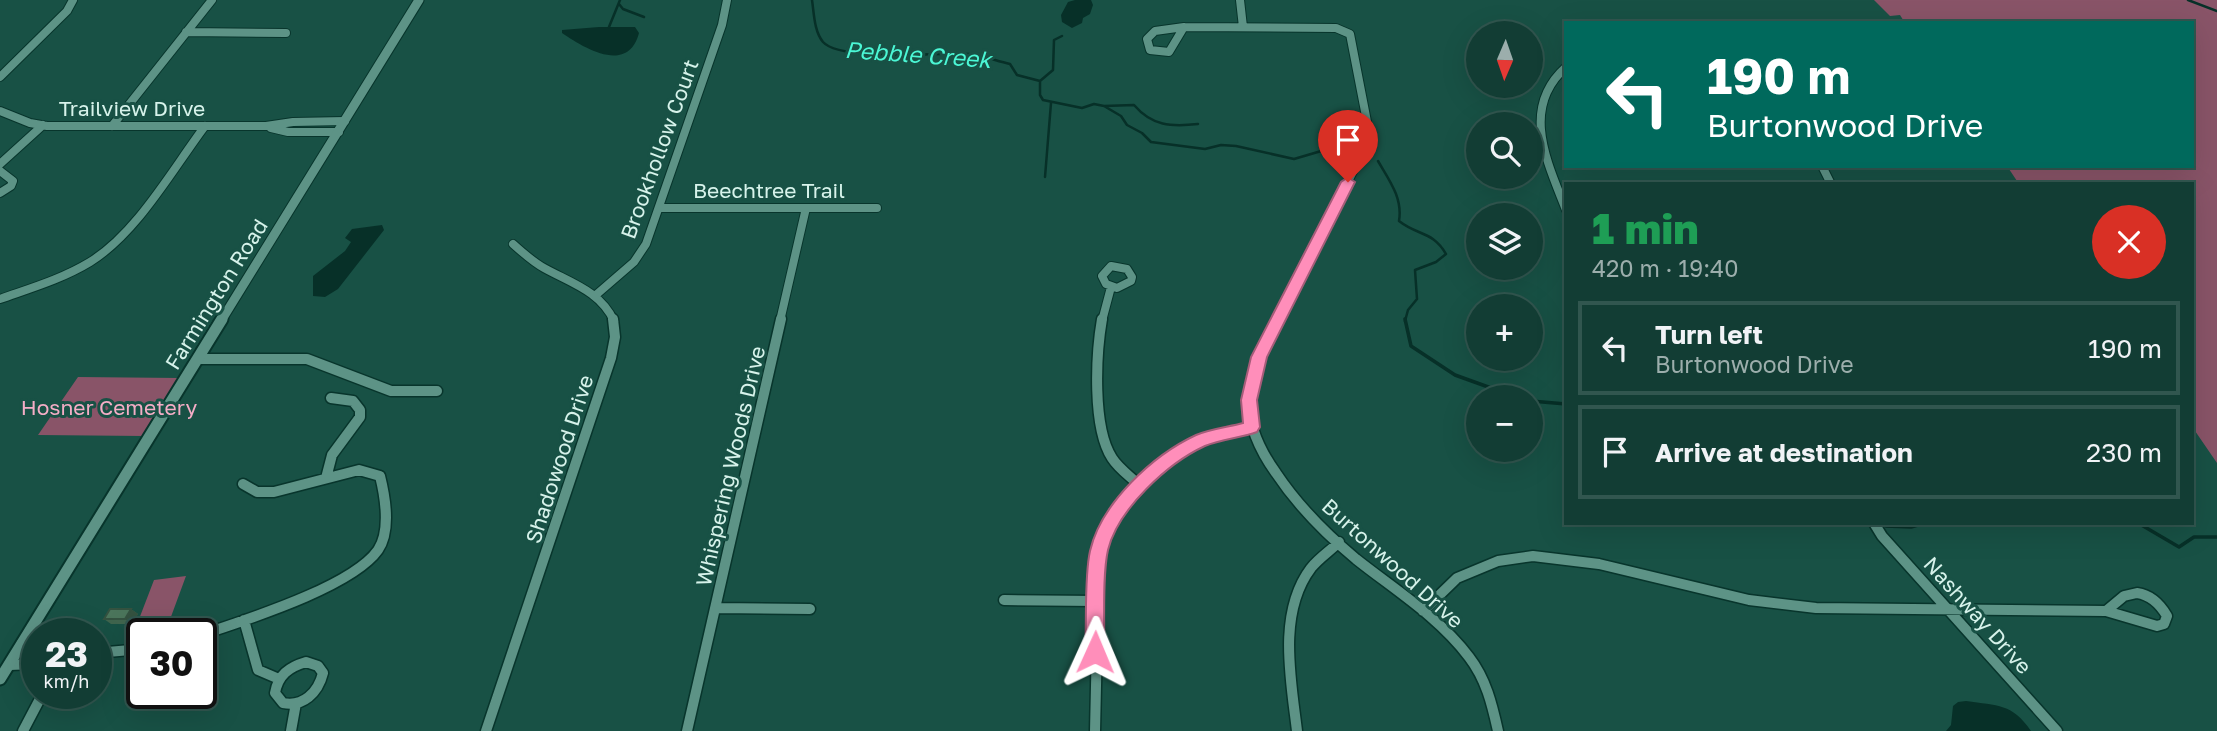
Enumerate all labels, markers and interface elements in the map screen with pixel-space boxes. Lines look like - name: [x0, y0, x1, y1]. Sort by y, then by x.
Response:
- north arrow: [1466, 21, 1544, 98]
- map controls: [1466, 21, 1543, 462]
- water label: Pebble Creek: [844, 35, 994, 73]
- text: 190 m: [1707, 46, 1850, 105]
- icon: left: [1592, 49, 1683, 140]
- street label: Brookhollow Court: [614, 56, 704, 242]
- street label: Trailview Drive: [59, 95, 205, 121]
- text: Burtonwood Drive: [1707, 106, 1983, 144]
- pin: [1318, 110, 1378, 182]
- button: search: [1466, 112, 1543, 189]
- icon: arrive: [1329, 121, 1367, 159]
- street label: Beechtree Trail: [693, 177, 845, 203]
- button: layers: [1466, 203, 1543, 280]
- text: 1 min: [1592, 203, 1699, 253]
- button: close: [2092, 205, 2166, 279]
- street label: Farmington Road: [159, 214, 273, 374]
- text: 420 m · 19:40: [1592, 254, 1738, 282]
- button: +: [1466, 294, 1543, 371]
- text: Turn left: [1655, 319, 1763, 350]
- icon: left: [1596, 329, 1634, 367]
- text: 190 m: [2088, 333, 2162, 364]
- street label: Whispering Woods Drive: [690, 343, 770, 589]
- text: Burtonwood Drive: [1655, 350, 1854, 378]
- street label: Shadowood Drive: [519, 371, 599, 547]
- button: −: [1466, 385, 1543, 462]
- park label: Hosner Cemetery: [21, 394, 198, 420]
- icon: arrive: [1596, 433, 1634, 471]
- text: Arrive at destination: [1655, 437, 1913, 468]
- text: 230 m: [2086, 437, 2162, 468]
- street label: Burtonwood Drive: [1317, 493, 1469, 633]
- street label: Nashway Drive: [1919, 551, 2037, 679]
- position arrow: [1058, 615, 1132, 689]
- speed limit sign: 30: [126, 618, 217, 709]
- text: 23: [45, 633, 88, 675]
- text: km/h: [44, 670, 89, 692]

